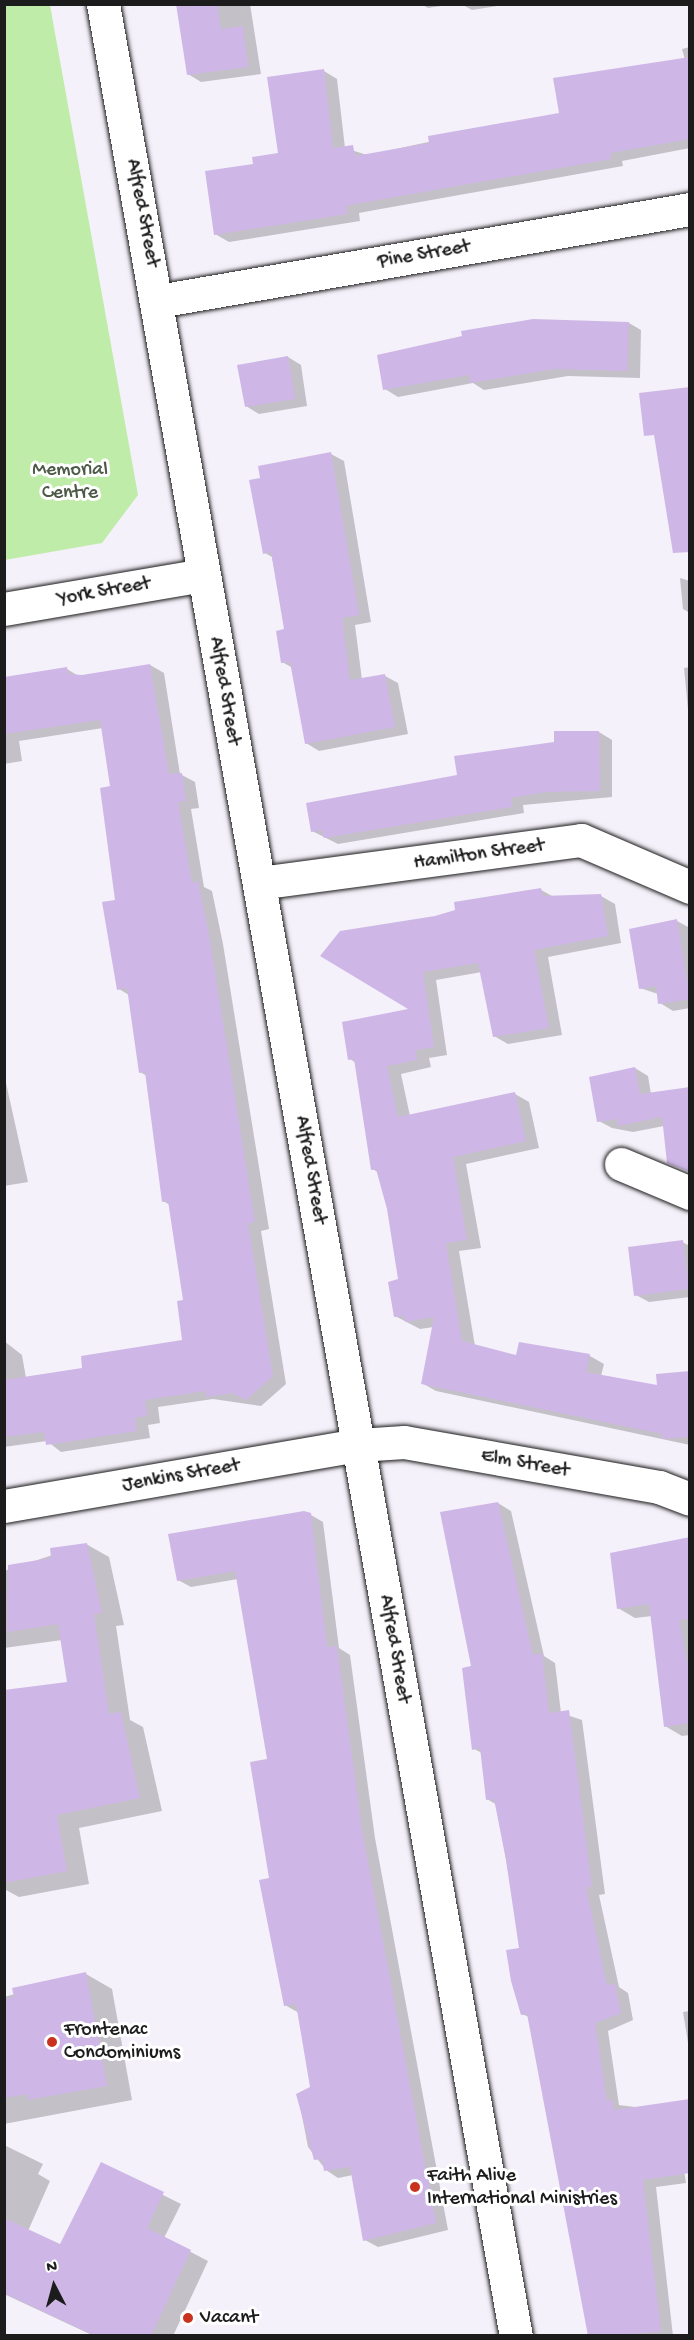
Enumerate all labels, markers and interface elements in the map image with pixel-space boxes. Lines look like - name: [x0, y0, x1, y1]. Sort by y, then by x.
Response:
- street label: Alfred Street: [120, 157, 164, 269]
- street label: Pine Street: [376, 235, 472, 275]
- park label: Memorial Centre: [32, 458, 108, 505]
- street label: York Street: [56, 572, 152, 612]
- street label: Alfred Street: [203, 635, 245, 747]
- street label: Hamilton Street: [412, 834, 546, 876]
- street label: Alfred Street: [289, 1114, 331, 1226]
- street label: Elm Street: [479, 1444, 571, 1484]
- street label: Jenkins Street: [121, 1454, 241, 1498]
- street label: Alfred Street: [373, 1593, 415, 1705]
- place label: Frontenac Condominiums: [64, 2018, 180, 2065]
- marker: Frontenac Condominiums: [45, 2035, 59, 2049]
- place label: Faith Alive International Ministries: [427, 2164, 617, 2211]
- marker: Faith Alive International Ministries: [408, 2180, 422, 2194]
- north arrow: [24, 2256, 84, 2316]
- text: N: [46, 2258, 58, 2278]
- place label: Vacant: [200, 2306, 258, 2330]
- marker: Vacant: [181, 2311, 195, 2325]

